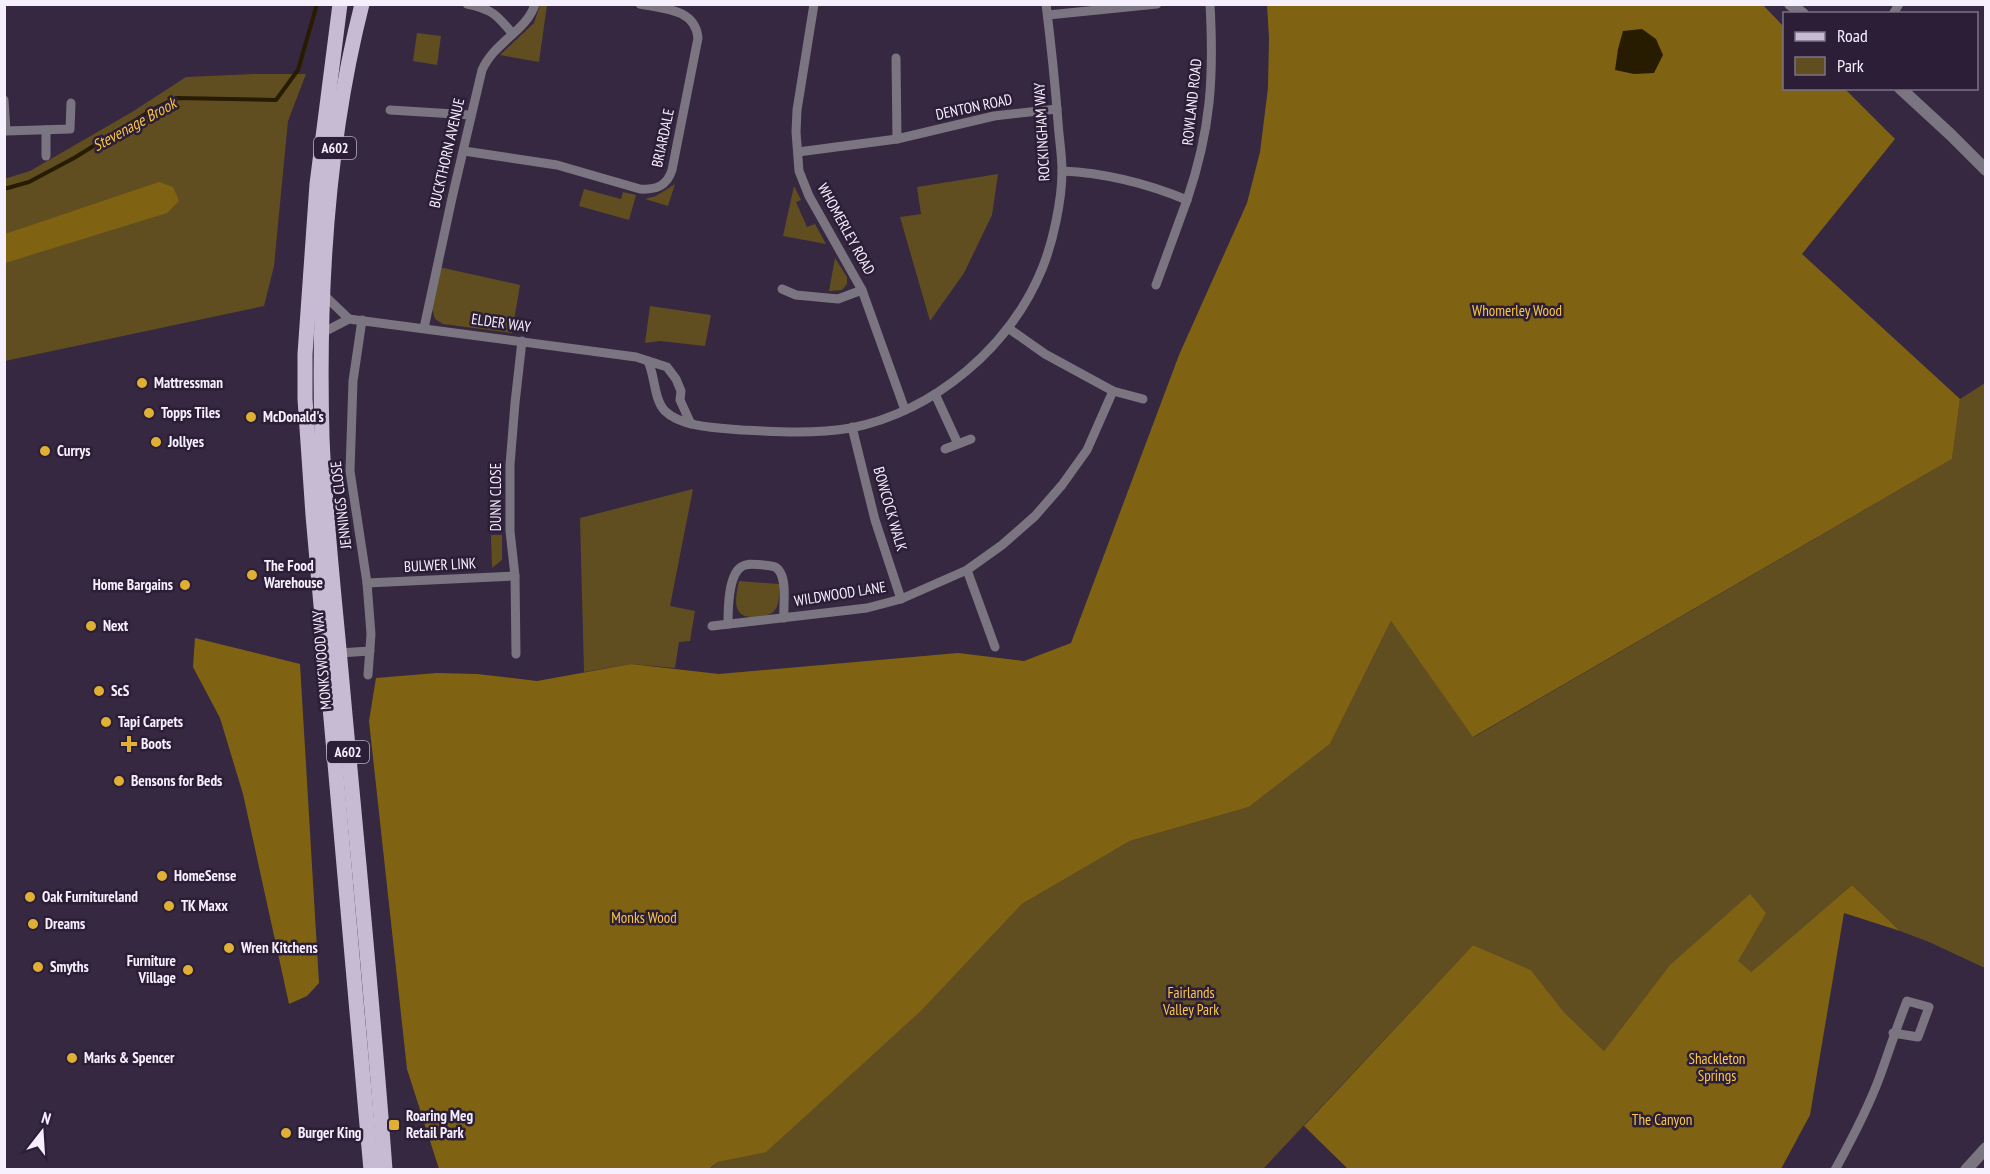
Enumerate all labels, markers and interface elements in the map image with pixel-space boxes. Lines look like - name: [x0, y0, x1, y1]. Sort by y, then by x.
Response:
- legend: [1783, 12, 1978, 90]
- text: Road: [1837, 24, 1868, 47]
- text: Park: [1837, 54, 1864, 77]
- street label: ROWLAND ROAD: [1178, 58, 1206, 146]
- street label: ROCKINGHAM WAY: [1029, 82, 1054, 182]
- street label: DENTON ROAD: [934, 89, 1014, 124]
- water label: Stevenage Brook: [89, 92, 181, 155]
- street label: BUCKTHORN AVENUE: [425, 96, 468, 210]
- street label: BRIARDALE: [647, 107, 678, 169]
- road number: A602: [314, 137, 356, 159]
- street label: WHOMERLEY ROAD: [814, 180, 879, 278]
- park label: Whomerley Wood: [1472, 301, 1562, 320]
- street label: ELDER WAY: [470, 309, 532, 336]
- place label: Mattressman: [154, 373, 223, 392]
- marker: Mattressman: [135, 376, 149, 390]
- place label: Topps Tiles: [161, 403, 220, 422]
- marker: Topps Tiles: [142, 406, 156, 420]
- place label: McDonald's: [263, 407, 324, 426]
- marker: McDonald's: [244, 410, 258, 424]
- place label: Jollyes: [167, 432, 204, 451]
- marker: Jollyes: [149, 435, 163, 449]
- place label: Currys: [57, 441, 90, 460]
- marker: Currys: [38, 444, 52, 458]
- street label: JENNINGS CLOSE: [326, 460, 355, 551]
- street label: DUNN CLOSE: [486, 463, 505, 531]
- street label: BOWCOCK WALK: [869, 464, 912, 554]
- street label: BULWER LINK: [403, 553, 477, 576]
- place label: The Food Warehouse: [263, 556, 323, 592]
- marker: The Food Warehouse: [245, 568, 259, 582]
- place label: Home Bargains: [93, 575, 173, 594]
- street label: WILDWOOD LANE: [793, 577, 887, 610]
- marker: Home Bargains: [178, 578, 192, 592]
- street label: MONKSWOOD WAY: [308, 609, 335, 710]
- place label: Next: [103, 616, 129, 635]
- marker: Next: [84, 619, 98, 633]
- place label: ScS: [111, 681, 130, 700]
- marker: ScS: [92, 684, 106, 698]
- place label: Tapi Carpets: [118, 712, 183, 731]
- marker: Tapi Carpets: [99, 715, 113, 729]
- place label: Boots: [141, 734, 171, 753]
- marker: Boots: [122, 737, 136, 751]
- road number: A602: [327, 741, 369, 763]
- place label: Bensons for Beds: [131, 771, 222, 790]
- marker: Bensons for Beds: [112, 774, 126, 788]
- place label: HomeSense: [174, 866, 236, 885]
- marker: HomeSense: [155, 869, 169, 883]
- place label: Oak Furnitureland: [42, 887, 138, 906]
- marker: Oak Furnitureland: [23, 890, 37, 904]
- place label: TK Maxx: [181, 896, 228, 915]
- marker: TK Maxx: [162, 899, 176, 913]
- park label: Monks Wood: [611, 908, 677, 927]
- place label: Dreams: [45, 914, 85, 933]
- marker: Dreams: [26, 917, 40, 931]
- place label: Wren Kitchens: [240, 938, 318, 957]
- marker: Wren Kitchens: [222, 941, 236, 955]
- place label: Furniture Village: [127, 951, 176, 987]
- place label: Smyths: [50, 957, 89, 976]
- marker: Smyths: [31, 960, 45, 974]
- marker: Furniture Village: [181, 963, 195, 977]
- park label: Fairlands Valley Park: [1162, 983, 1219, 1019]
- place label: Marks & Spencer: [84, 1048, 175, 1067]
- park label: Shackleton Springs: [1689, 1049, 1745, 1085]
- marker: Marks & Spencer: [65, 1051, 79, 1065]
- north arrow: [12, 1102, 72, 1162]
- place label: Roaring Meg Retail Park: [406, 1106, 473, 1142]
- text: N: [39, 1107, 53, 1128]
- park label: The Canyon: [1632, 1110, 1692, 1129]
- marker: Roaring Meg Retail Park: [387, 1118, 401, 1132]
- place label: Burger King: [298, 1123, 362, 1142]
- marker: Burger King: [279, 1126, 293, 1140]

